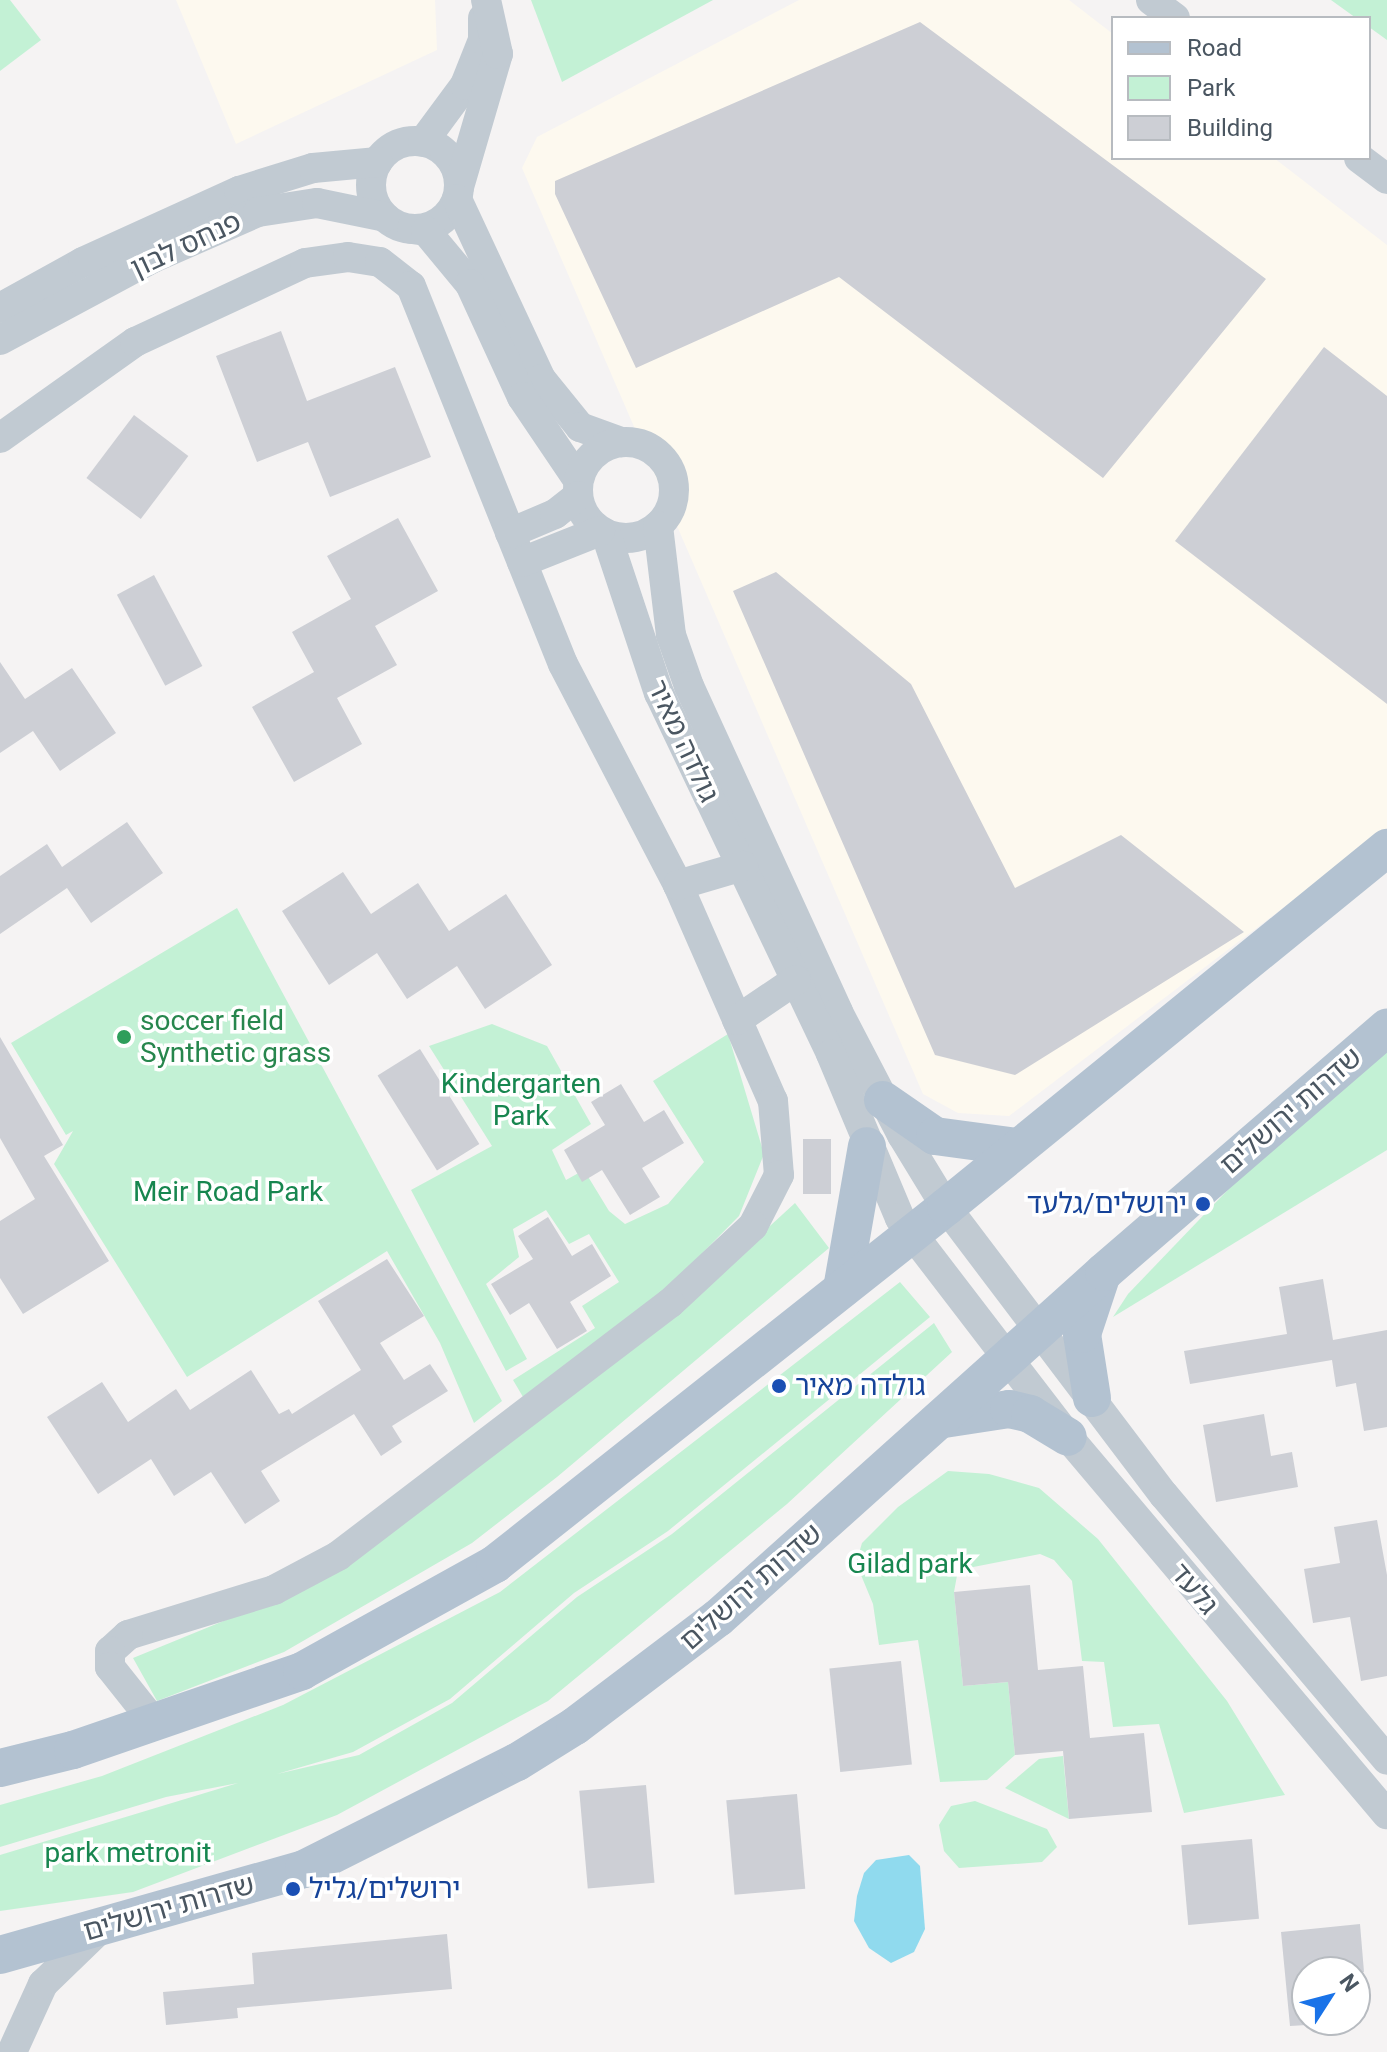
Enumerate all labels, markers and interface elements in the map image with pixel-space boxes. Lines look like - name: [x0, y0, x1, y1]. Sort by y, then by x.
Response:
- legend: [1111, 16, 1371, 160]
- text: Road: [1187, 34, 1242, 62]
- text: Park: [1187, 74, 1235, 102]
- text: Building: [1187, 114, 1273, 142]
- street label: פנחס לבון: [125, 205, 247, 285]
- street label: גולדה מאיר: [640, 675, 726, 807]
- place label: soccer field Synthetic grass: [140, 1004, 331, 1070]
- marker: soccer field Synthetic grass: [115, 1028, 133, 1046]
- street label: שדרות ירושלים: [1213, 1041, 1369, 1181]
- park label: Kindergarten Park: [441, 1067, 601, 1133]
- park label: Meir Road Park: [133, 1175, 323, 1209]
- place label: ירושלים/גלעד: [1027, 1187, 1187, 1221]
- marker: ירושלים/גלעד: [1194, 1195, 1212, 1213]
- place label: גולדה מאיר: [795, 1369, 926, 1403]
- marker: גולדה מאיר: [770, 1377, 788, 1395]
- street label: שדרות ירושלים: [673, 1517, 829, 1657]
- park label: Gilad park: [847, 1547, 973, 1581]
- street label: גלעד: [1163, 1557, 1225, 1621]
- park label: park metronit: [45, 1836, 211, 1870]
- street label: שדרות ירושלים: [80, 1868, 258, 1948]
- place label: ירושלים/גליל: [309, 1872, 460, 1906]
- marker: ירושלים/גליל: [284, 1880, 302, 1898]
- north arrow: [1291, 1956, 1371, 2036]
- text: N: [1335, 1969, 1364, 1996]

